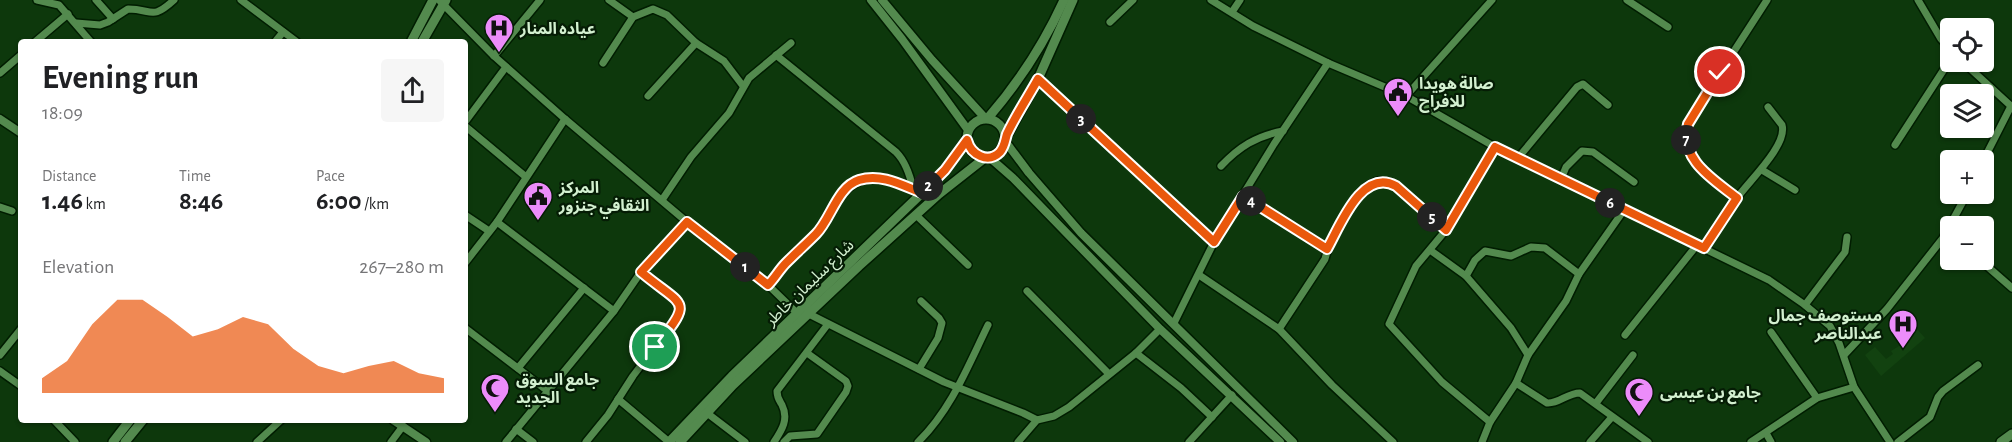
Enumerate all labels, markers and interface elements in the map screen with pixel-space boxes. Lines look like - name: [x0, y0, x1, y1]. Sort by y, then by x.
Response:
- hospital icon: عياده المنار: [483, 12, 515, 54]
- map controls: [1940, 18, 1994, 270]
- button: locate: [1940, 18, 1994, 72]
- place label: عياده المنار: [519, 21, 596, 38]
- pin: [1694, 46, 1745, 97]
- icon: check: [1703, 55, 1736, 88]
- button: share: [381, 59, 444, 122]
- text: Evening run: [42, 62, 199, 95]
- place label: صالة هويدا للافراح: [1419, 75, 1494, 113]
- public building icon: صالة هويدا للافراح: [1382, 76, 1414, 118]
- button: layers: [1940, 84, 1994, 138]
- text: 18:09: [42, 103, 83, 123]
- pin: 3: [1066, 104, 1096, 134]
- text: 3: [1078, 111, 1084, 127]
- pin: 7: [1671, 125, 1701, 155]
- text: 7: [1683, 132, 1689, 148]
- button: +: [1940, 150, 1994, 204]
- text: Distance: [42, 168, 96, 184]
- text: Time: [179, 168, 211, 184]
- text: Pace: [316, 168, 345, 184]
- pin: 2: [913, 171, 943, 201]
- text: 2: [924, 178, 932, 194]
- public building icon: المركز الثقافي جنزور: [522, 180, 554, 222]
- place label: المركز الثقافي جنزور: [558, 180, 649, 219]
- pin: 4: [1236, 186, 1266, 216]
- text: 1.46: [42, 188, 83, 214]
- text: 8:46: [179, 188, 223, 214]
- text: 6:00: [316, 188, 362, 214]
- pin: 6: [1595, 188, 1625, 218]
- text: 4: [1247, 193, 1255, 209]
- text: 6: [1606, 195, 1614, 211]
- text: km: [83, 196, 106, 212]
- text: /km: [362, 196, 389, 212]
- pin: 5: [1417, 202, 1447, 232]
- text: 5: [1429, 209, 1435, 225]
- button: −: [1940, 216, 1994, 270]
- street label: شارع سليمان خاطر: [762, 237, 860, 332]
- pin: 1: [730, 252, 760, 282]
- text: Elevation: [42, 257, 114, 277]
- text: 267–280 m: [359, 257, 444, 277]
- text: 1: [742, 259, 748, 275]
- place label: مستوصف جمال عبدالناصر: [1769, 308, 1882, 343]
- hospital icon: مستوصف جمال عبدالناصر: [1887, 308, 1919, 350]
- pin: [629, 321, 680, 372]
- icon: arrive: [638, 330, 671, 363]
- mosque icon: جامع السوق الجديد: [479, 372, 511, 414]
- place label: جامع السوق الجديد: [516, 372, 599, 407]
- mosque icon: جامع بن عيسى: [1623, 376, 1655, 418]
- place label: جامع بن عيسى: [1660, 385, 1761, 405]

